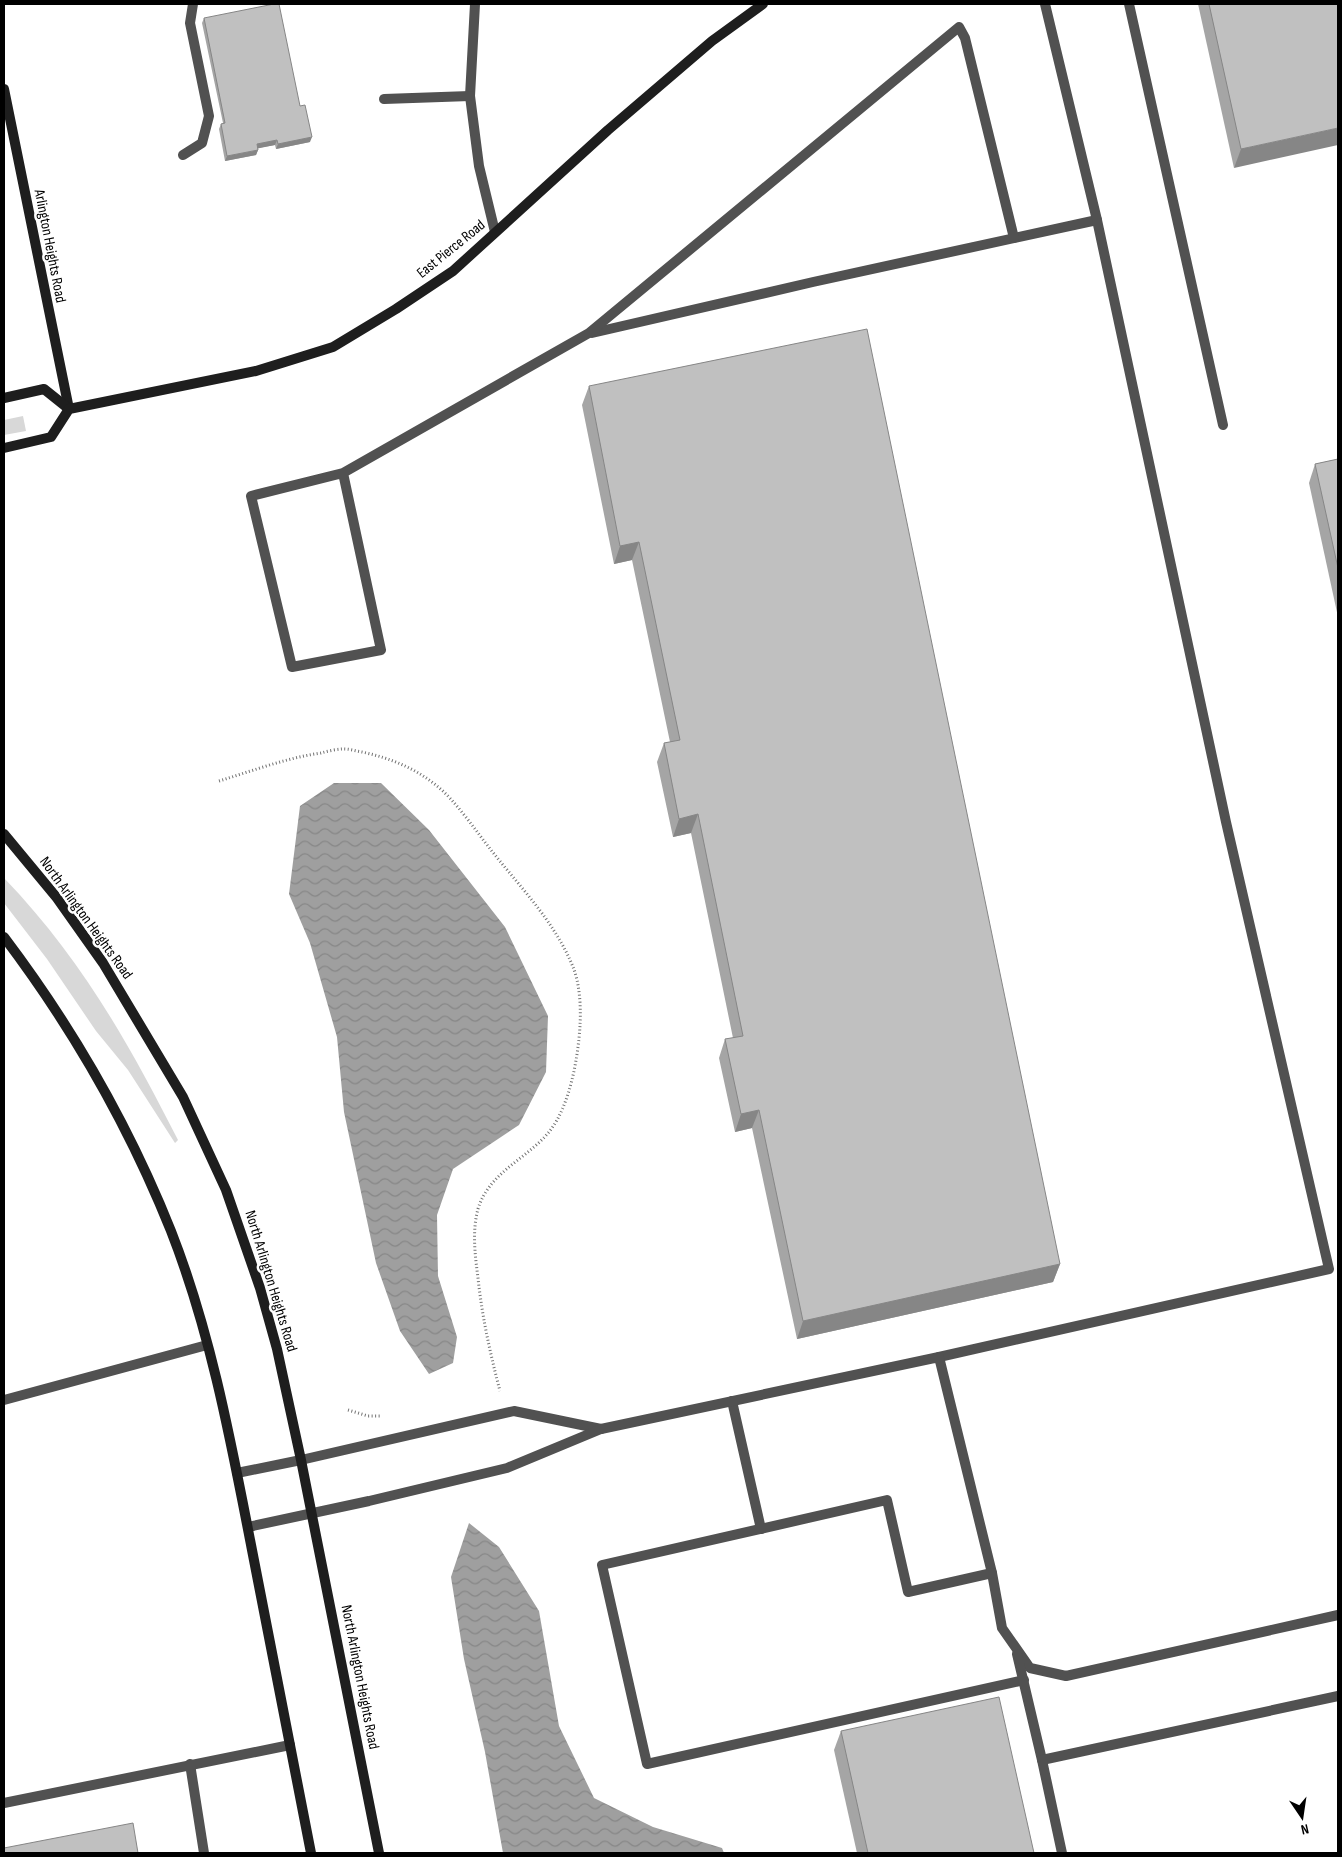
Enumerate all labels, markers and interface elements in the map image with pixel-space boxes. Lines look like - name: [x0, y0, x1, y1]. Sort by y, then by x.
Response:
- street label: Arlington Heights Road: [30, 187, 70, 304]
- street label: East Pierce Road: [413, 216, 489, 282]
- street label: North Arlington Heights Road: [35, 853, 137, 983]
- street label: North Arlington Heights Road: [240, 1208, 302, 1354]
- street label: North Arlington Heights Road: [337, 1603, 383, 1751]
- north arrow: [1277, 1792, 1327, 1842]
- text: N: [1299, 1820, 1310, 1838]

